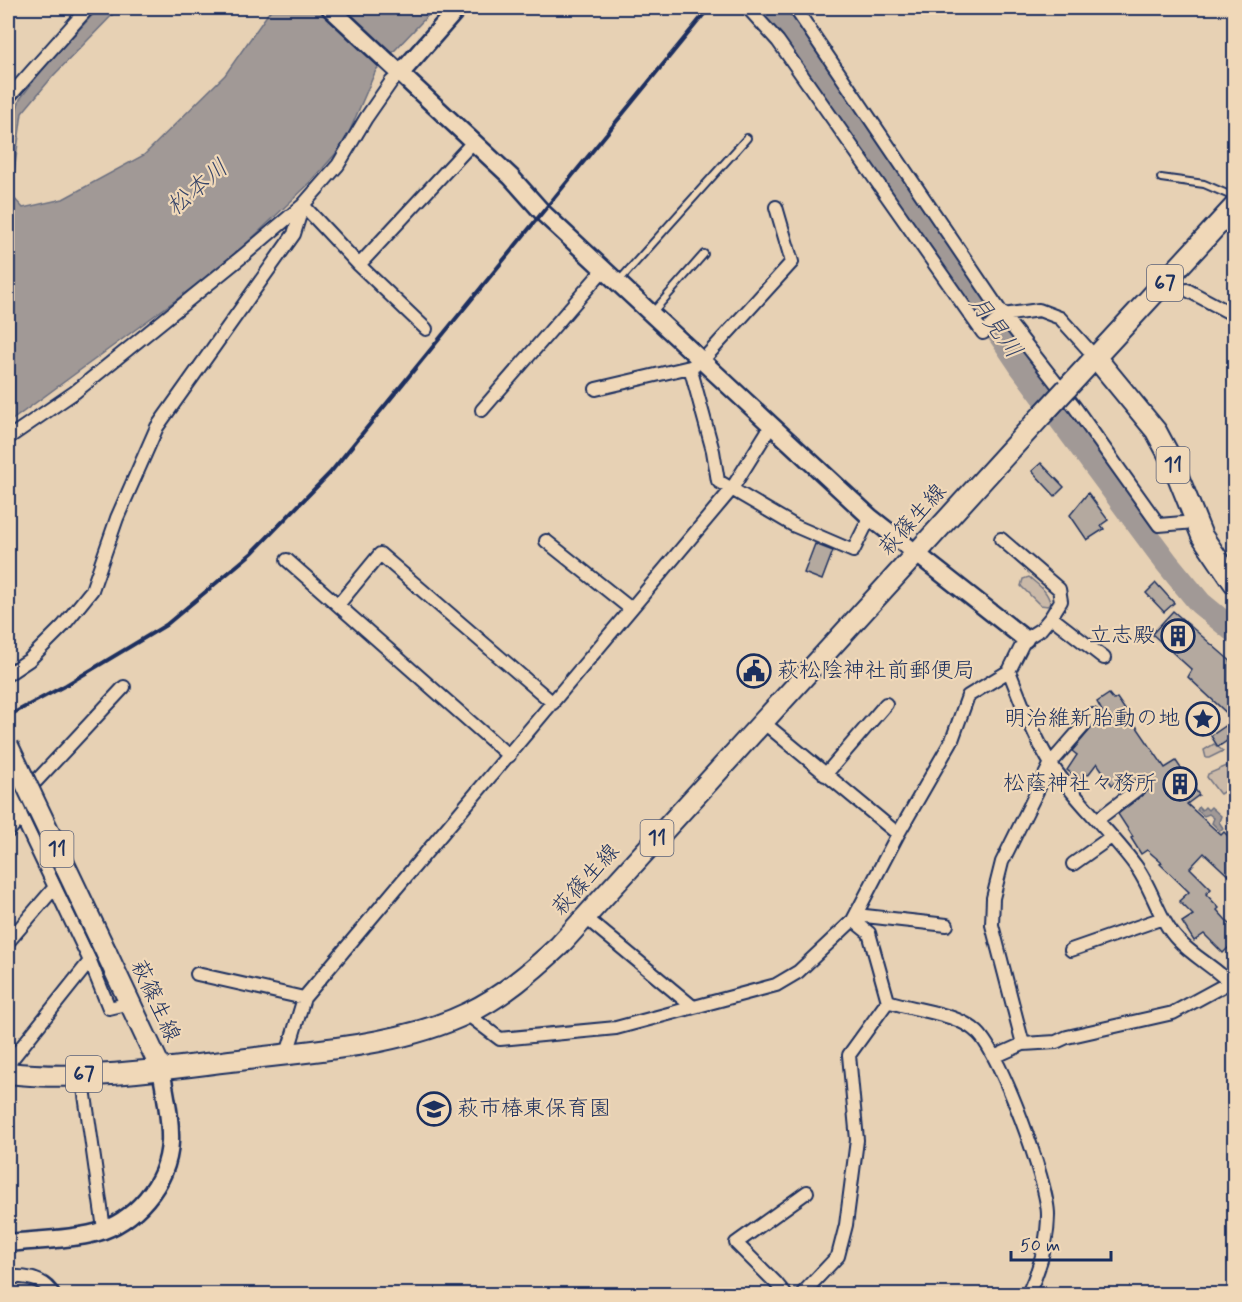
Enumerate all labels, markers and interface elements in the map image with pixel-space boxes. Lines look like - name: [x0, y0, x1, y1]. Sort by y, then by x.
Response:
- water label: 松本川: [160, 153, 236, 223]
- road number: 67: [1147, 265, 1183, 301]
- water label: 月見川: [961, 289, 1029, 365]
- road number: 11: [1156, 447, 1190, 483]
- street label: 萩篠生線: [873, 478, 953, 562]
- building icon: 立志殿: [1160, 618, 1196, 654]
- place label: 立志殿: [1089, 622, 1155, 650]
- public building icon: 萩松陰神社前郵便局: [736, 653, 772, 689]
- place label: 萩松陰神社前郵便局: [777, 657, 975, 685]
- place icon: 明治維新胎動の地: [1185, 701, 1221, 737]
- place label: 明治維新胎動の地: [1004, 705, 1180, 733]
- building icon: 松蔭神社々務所: [1162, 766, 1198, 802]
- place label: 松蔭神社々務所: [1003, 770, 1157, 798]
- road number: 11: [640, 820, 674, 856]
- road number: 11: [40, 831, 74, 867]
- street label: 萩篠生線: [546, 838, 626, 922]
- street label: 萩篠生線: [124, 955, 186, 1047]
- road number: 67: [66, 1056, 102, 1092]
- school or university icon: 萩市椿東保育園: [416, 1091, 452, 1127]
- place label: 萩市椿東保育園: [457, 1095, 611, 1123]
- scale bar: [1011, 1224, 1112, 1262]
- text: 50 m: [1020, 1234, 1060, 1258]

